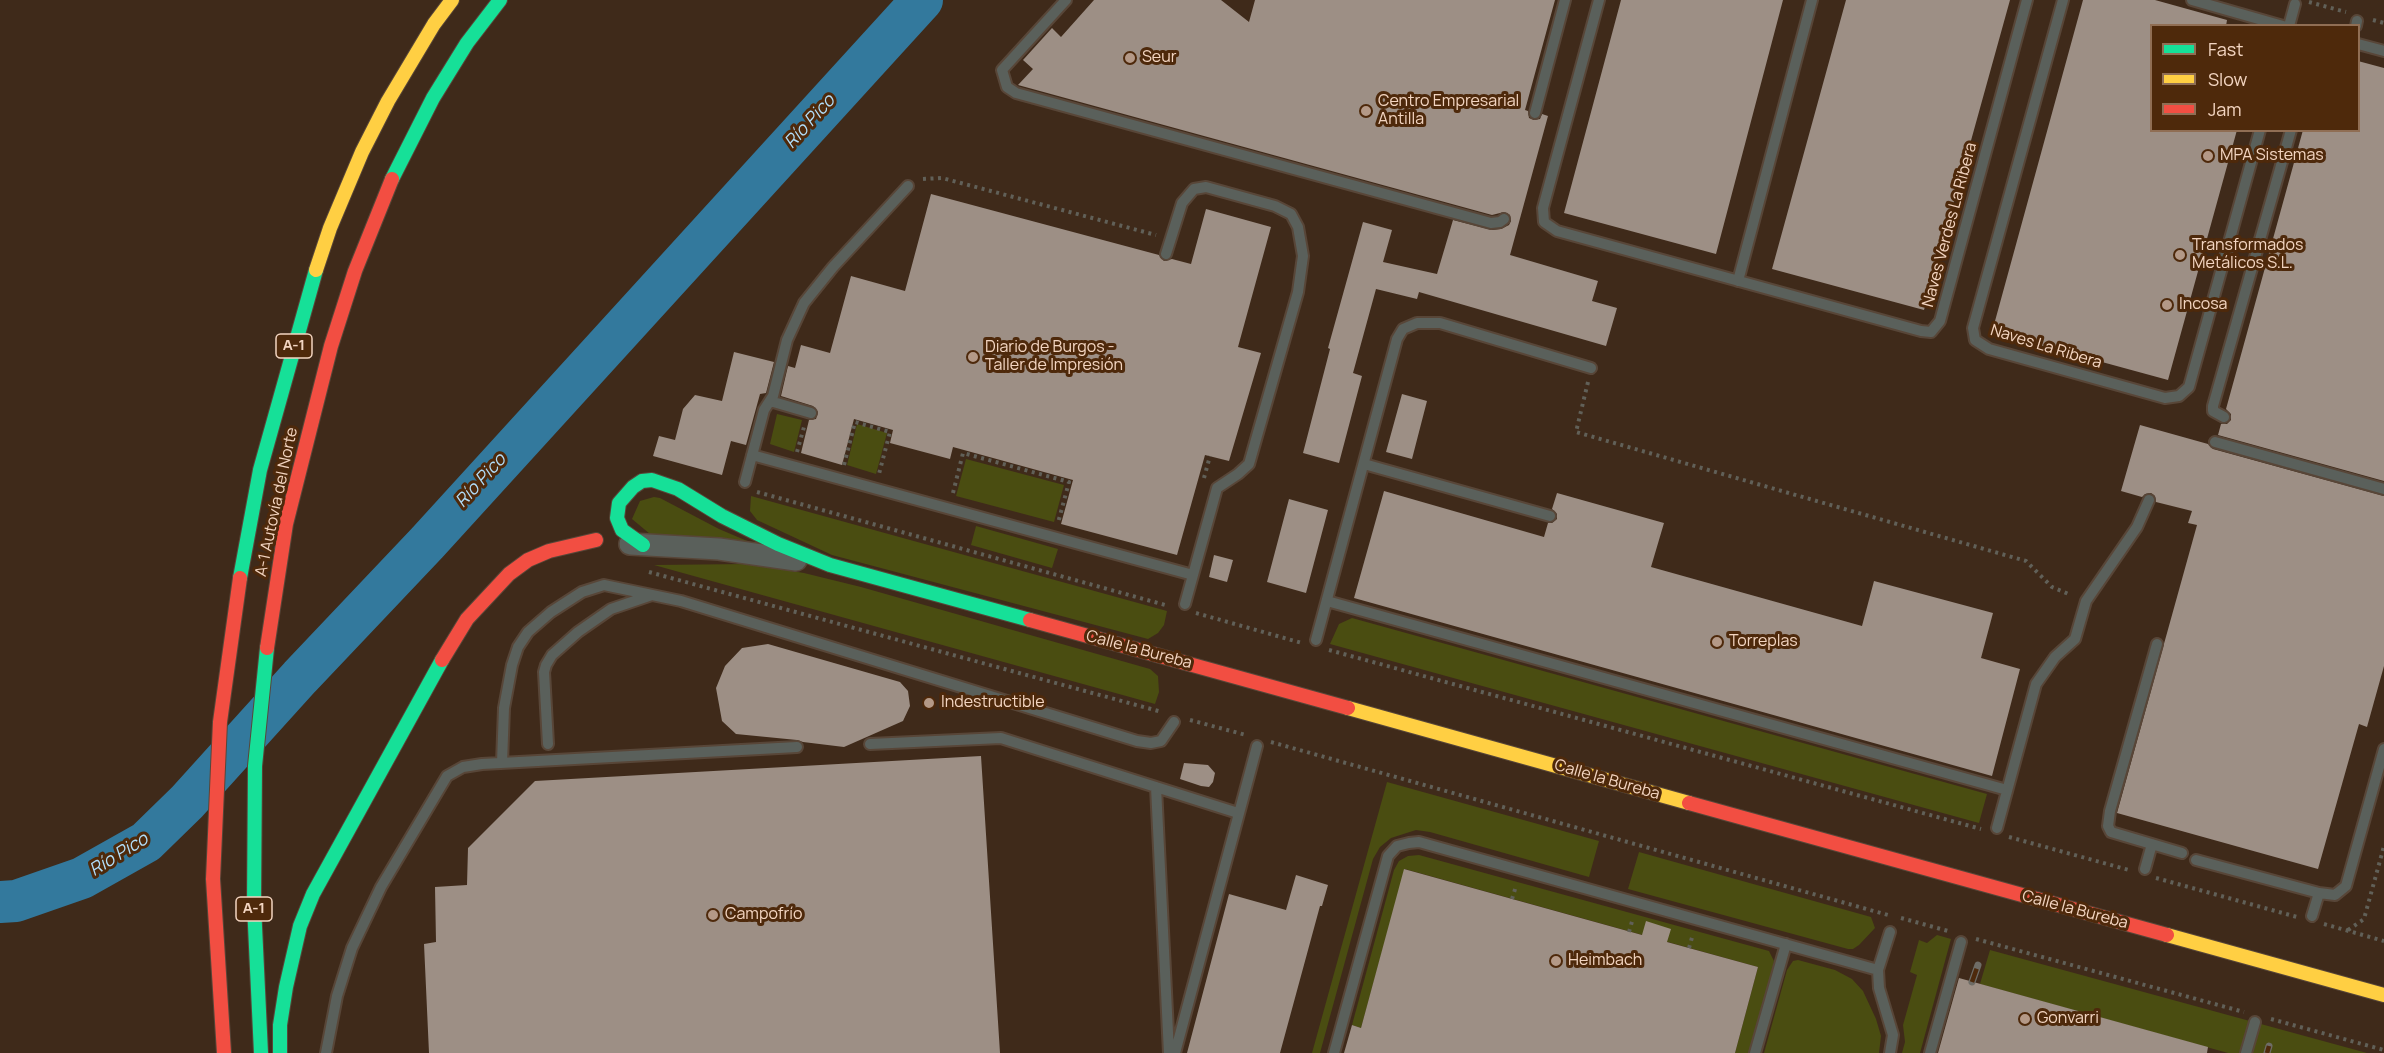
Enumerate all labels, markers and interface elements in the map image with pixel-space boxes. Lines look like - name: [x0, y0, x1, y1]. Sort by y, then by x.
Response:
- legend: [2150, 24, 2360, 132]
- text: Fast: [2208, 37, 2243, 61]
- place label: Seur: [1142, 48, 1176, 68]
- marker: Seur: [1123, 51, 1137, 65]
- text: Slow: [2208, 67, 2247, 91]
- water label: Río Pico: [780, 91, 840, 153]
- place label: Centro Empresarial Antilla: [1378, 92, 1519, 130]
- text: Jam: [2208, 97, 2242, 121]
- marker: Centro Empresarial Antilla: [1359, 104, 1373, 118]
- street label: Naves Verdes La Ribera: [1919, 141, 1981, 309]
- place label: MPA Sistemas: [2220, 146, 2324, 166]
- marker: MPA Sistemas: [2201, 149, 2215, 163]
- place label: Transformados Metálicos S.L.: [2192, 236, 2303, 274]
- marker: Transformados Metálicos S.L.: [2173, 248, 2187, 262]
- place label: Incosa: [2179, 295, 2227, 315]
- marker: Incosa: [2160, 298, 2174, 312]
- street label: Naves La Ribera: [1988, 321, 2104, 373]
- road number: A-1: [276, 334, 312, 358]
- place label: Diario de Burgos - Taller de Impresión: [985, 338, 1123, 376]
- marker: Diario de Burgos - Taller de Impresión: [966, 350, 980, 364]
- street label: A-1 Autovía del Norte: [252, 426, 302, 578]
- water label: Río Pico: [451, 450, 511, 512]
- street label: Calle la Bureba: [1084, 627, 1194, 673]
- place label: Torreplas: [1729, 632, 1798, 652]
- marker: Torreplas: [1710, 635, 1724, 649]
- place label: Indestructible: [941, 693, 1045, 713]
- marker: Indestructible: [922, 696, 936, 710]
- street label: Calle la Bureba: [1552, 756, 1662, 804]
- water label: Río Pico: [86, 829, 152, 881]
- street label: Calle la Bureba: [2020, 887, 2130, 933]
- road number: A-1: [236, 897, 272, 921]
- place label: Campofrío: [725, 905, 802, 925]
- marker: Campofrío: [706, 908, 720, 922]
- place label: Heimbach: [1568, 951, 1642, 971]
- marker: Heimbach: [1549, 954, 1563, 968]
- place label: Gonvarri: [2037, 1009, 2099, 1029]
- marker: Gonvarri: [2018, 1012, 2032, 1026]

